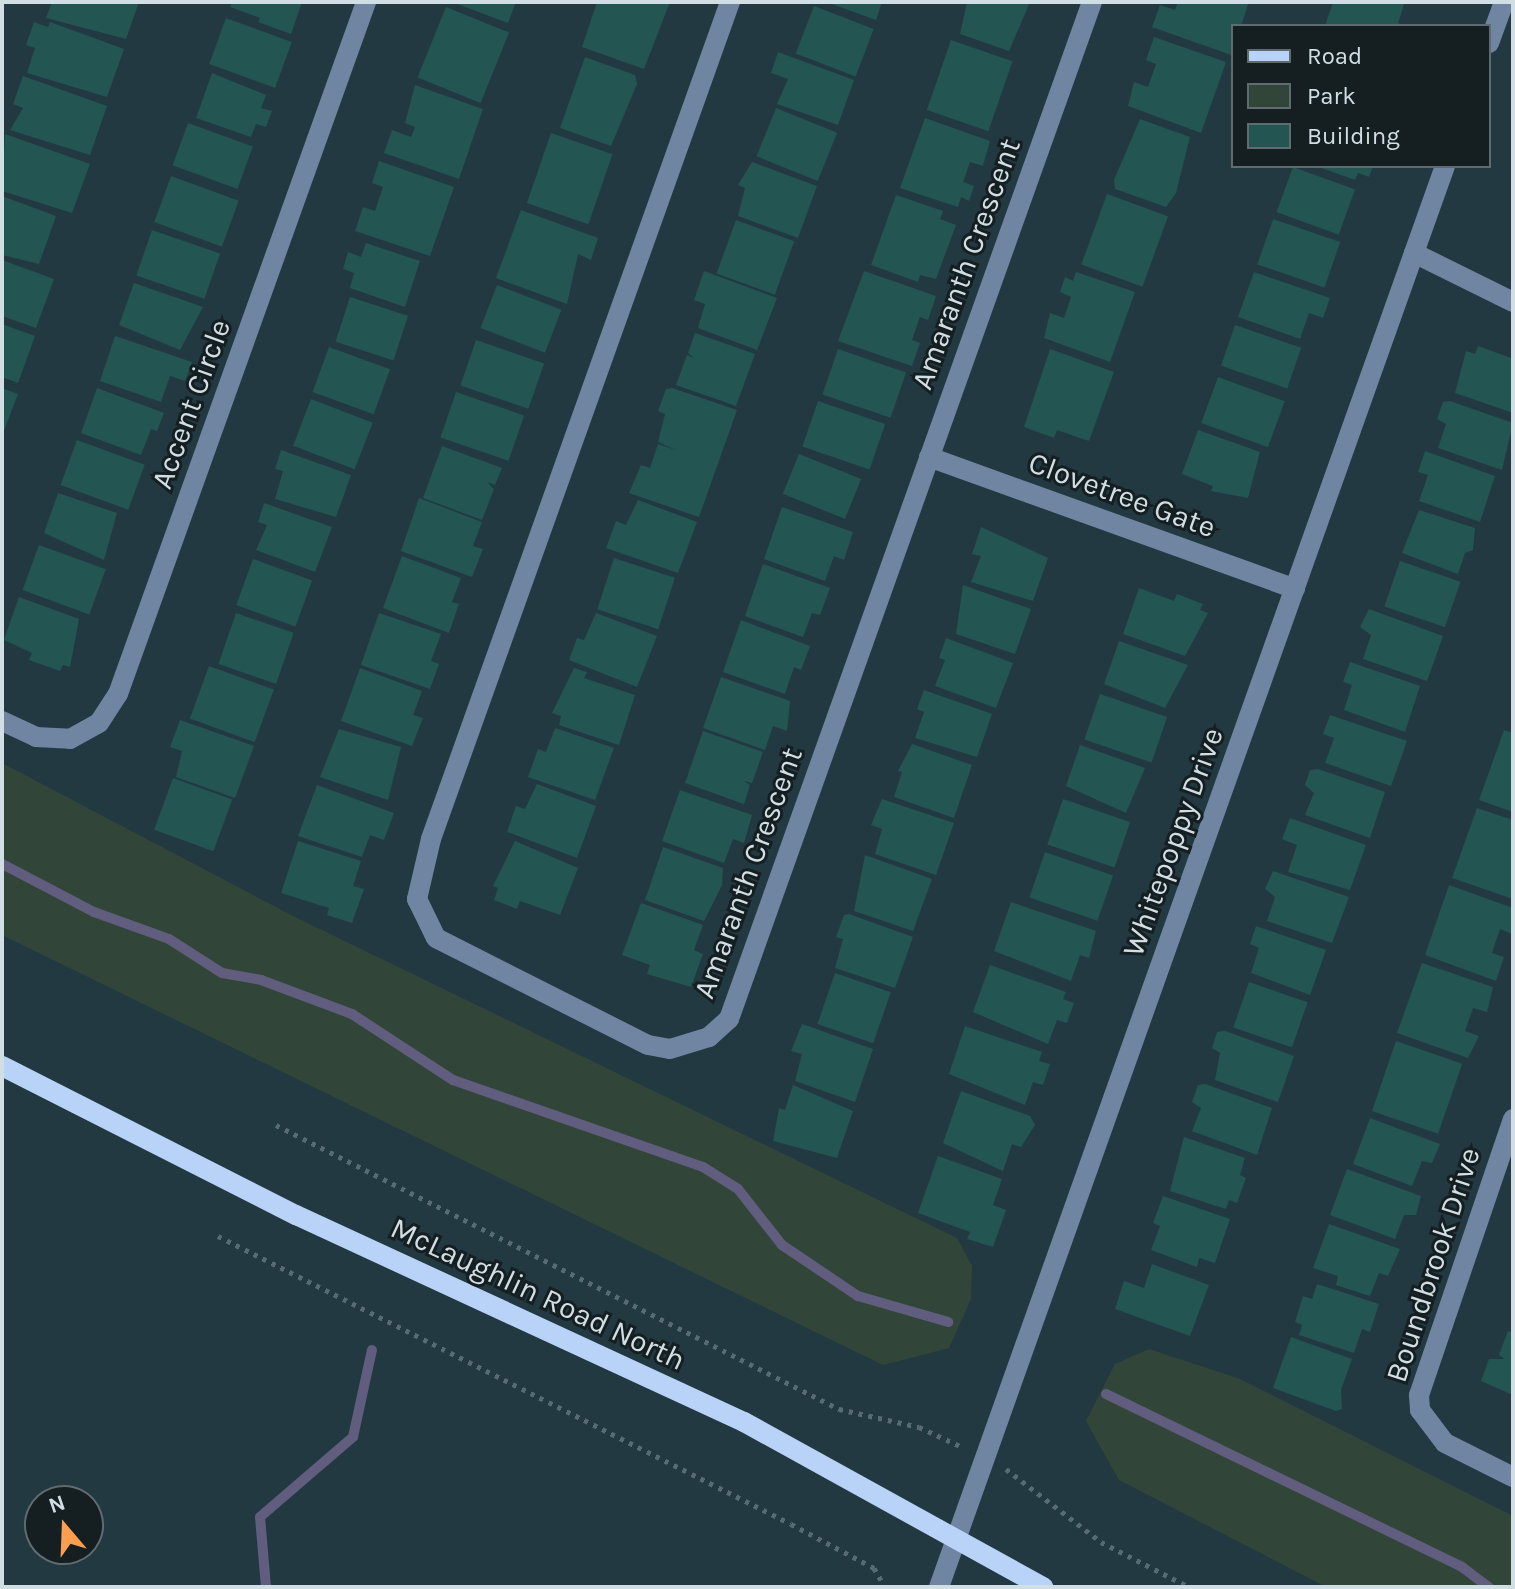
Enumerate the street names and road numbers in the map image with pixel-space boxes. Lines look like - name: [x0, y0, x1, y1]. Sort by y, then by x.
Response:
- street label: Amaranth Crescent: [904, 134, 1028, 394]
- street label: Accent Circle: [144, 314, 238, 494]
- street label: Clovetree Gate: [1024, 445, 1220, 545]
- street label: Whitepoppy Drive: [1115, 723, 1231, 961]
- street label: Amaranth Crescent: [686, 743, 810, 1003]
- street label: Boundbrook Drive: [1378, 1143, 1488, 1387]
- street label: McLaughlin Road North: [385, 1210, 691, 1378]

